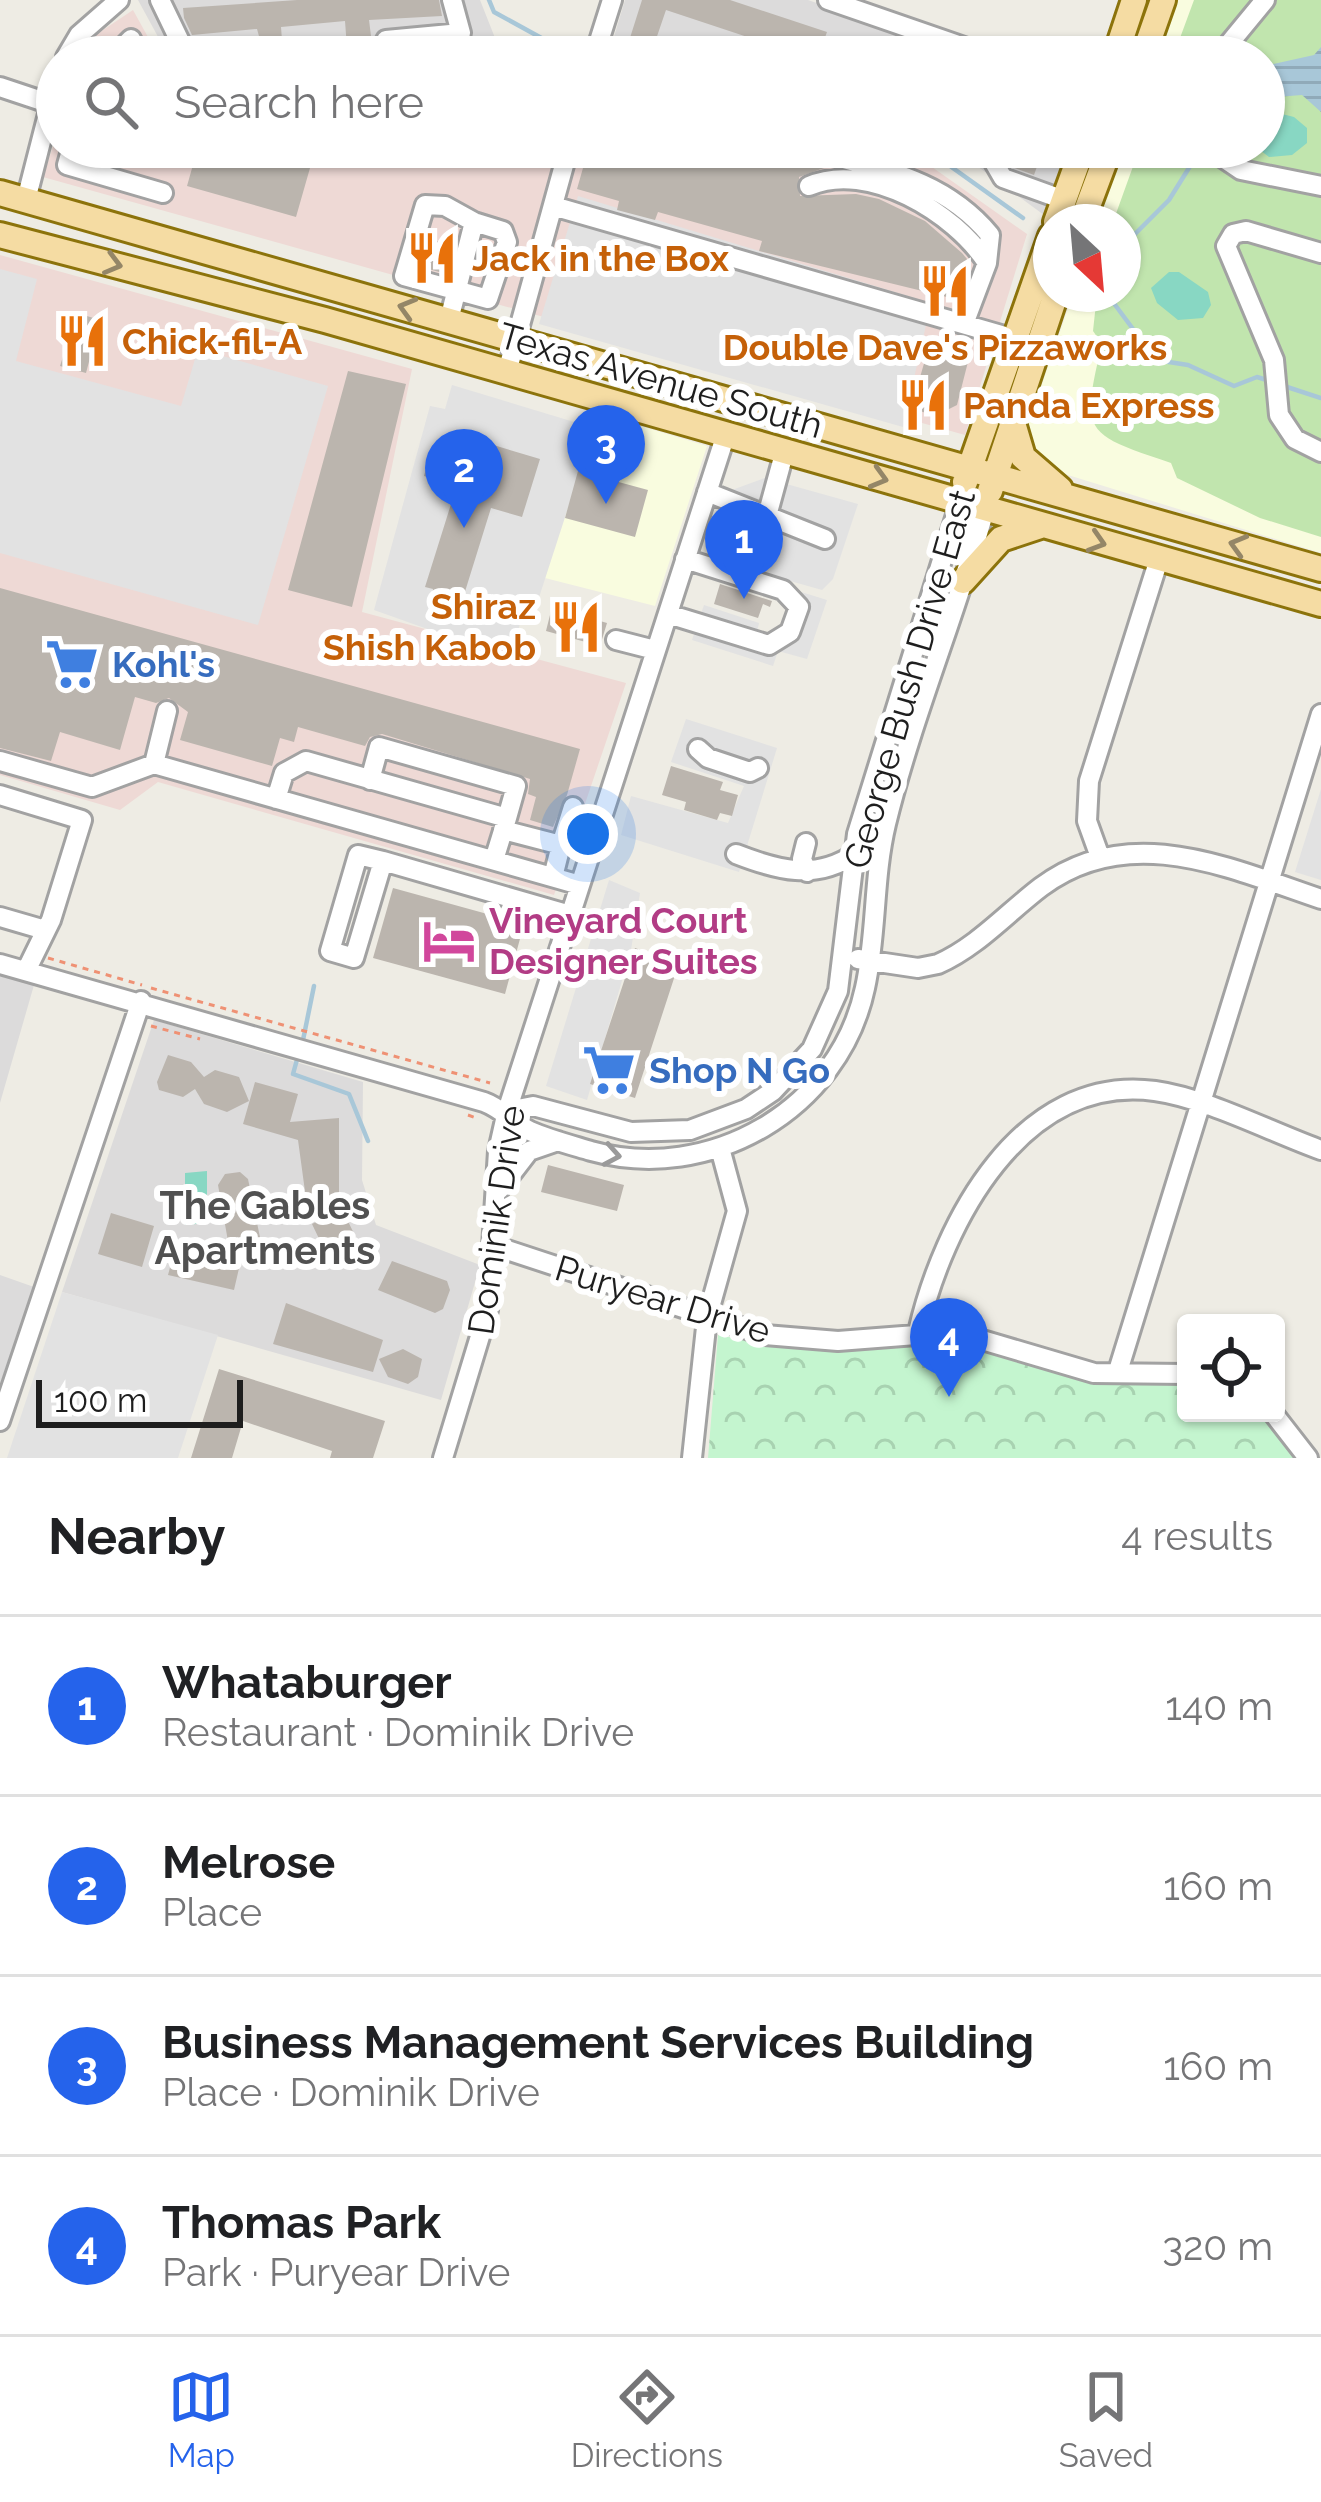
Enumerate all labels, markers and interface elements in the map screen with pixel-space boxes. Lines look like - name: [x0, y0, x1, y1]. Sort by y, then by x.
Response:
- search box: [36, 36, 1285, 168]
- icon: search: [78, 69, 144, 135]
- text: Search here: [174, 76, 424, 129]
- north arrow: [1033, 204, 1141, 312]
- restaurant icon: Jack in the Box: [403, 229, 461, 287]
- place label: Jack in the Box: [472, 237, 730, 279]
- one-way arrow: [103, 250, 123, 275]
- restaurant icon: Double Dave's Pizzaworks: [916, 262, 974, 320]
- one-way arrow: [397, 297, 418, 322]
- restaurant icon: Chick-fil-A: [53, 312, 111, 370]
- street label: Texas Avenue South: [494, 314, 828, 446]
- place label: Chick-fil-A: [122, 320, 303, 362]
- place label: Double Dave's Pizzaworks: [723, 326, 1167, 368]
- restaurant icon: Panda Express: [894, 376, 952, 434]
- place label: Panda Express: [963, 384, 1215, 426]
- pin: 3: [567, 405, 645, 504]
- pin: 2: [425, 429, 503, 528]
- one-way arrow: [868, 464, 889, 489]
- street label: George Bush Drive East: [835, 485, 983, 873]
- pin: 1: [705, 500, 783, 599]
- one-way arrow: [1086, 528, 1107, 553]
- one-way arrow: [1228, 534, 1249, 559]
- place label: Shiraz Shish Kabob: [323, 585, 536, 668]
- restaurant icon: Shiraz Shish Kabob: [547, 598, 605, 656]
- supermarket icon: Kohl's: [43, 635, 101, 693]
- place label: Kohl's: [112, 643, 215, 685]
- your location: [558, 804, 618, 864]
- place label: Vineyard Court Designer Suites: [489, 899, 758, 982]
- hotel icon: Vineyard Court Designer Suites: [420, 912, 478, 970]
- supermarket icon: Shop N Go: [580, 1041, 638, 1099]
- place label: Shop N Go: [649, 1049, 830, 1091]
- street label: Dominik Drive: [459, 1103, 533, 1337]
- one-way arrow: [602, 1141, 622, 1167]
- district label: The Gables Apartments: [155, 1182, 375, 1273]
- street label: Puryear Drive: [550, 1246, 776, 1352]
- pin: 4: [910, 1298, 988, 1397]
- map controls: [1177, 1314, 1285, 1422]
- button: locate: [1177, 1314, 1285, 1422]
- scale bar: [36, 1374, 243, 1427]
- text: 100 m: [54, 1381, 147, 1420]
- text: Nearby: [48, 1506, 225, 1566]
- text: 4 results: [1121, 1513, 1273, 1559]
- text: Whataburger: [162, 1656, 452, 1709]
- text: 1: [77, 1683, 97, 1729]
- text: 140 m: [1165, 1683, 1273, 1729]
- text: Restaurant · Dominik Drive: [162, 1709, 634, 1755]
- text: Melrose: [162, 1836, 335, 1889]
- text: 2: [76, 1863, 98, 1909]
- text: 160 m: [1163, 1863, 1273, 1909]
- text: Place: [162, 1889, 262, 1935]
- text: Business Management Services Building: [162, 2016, 1034, 2069]
- text: 3: [76, 2043, 98, 2089]
- text: 160 m: [1163, 2043, 1273, 2089]
- text: Place · Dominik Drive: [162, 2069, 540, 2115]
- text: Thomas Park: [162, 2196, 441, 2249]
- text: 4: [76, 2223, 98, 2269]
- text: 320 m: [1162, 2223, 1273, 2269]
- text: Park · Puryear Drive: [162, 2249, 510, 2295]
- tab: Map: [168, 2364, 235, 2475]
- tab: Directions: [571, 2364, 723, 2475]
- tab: Saved: [1059, 2364, 1153, 2475]

